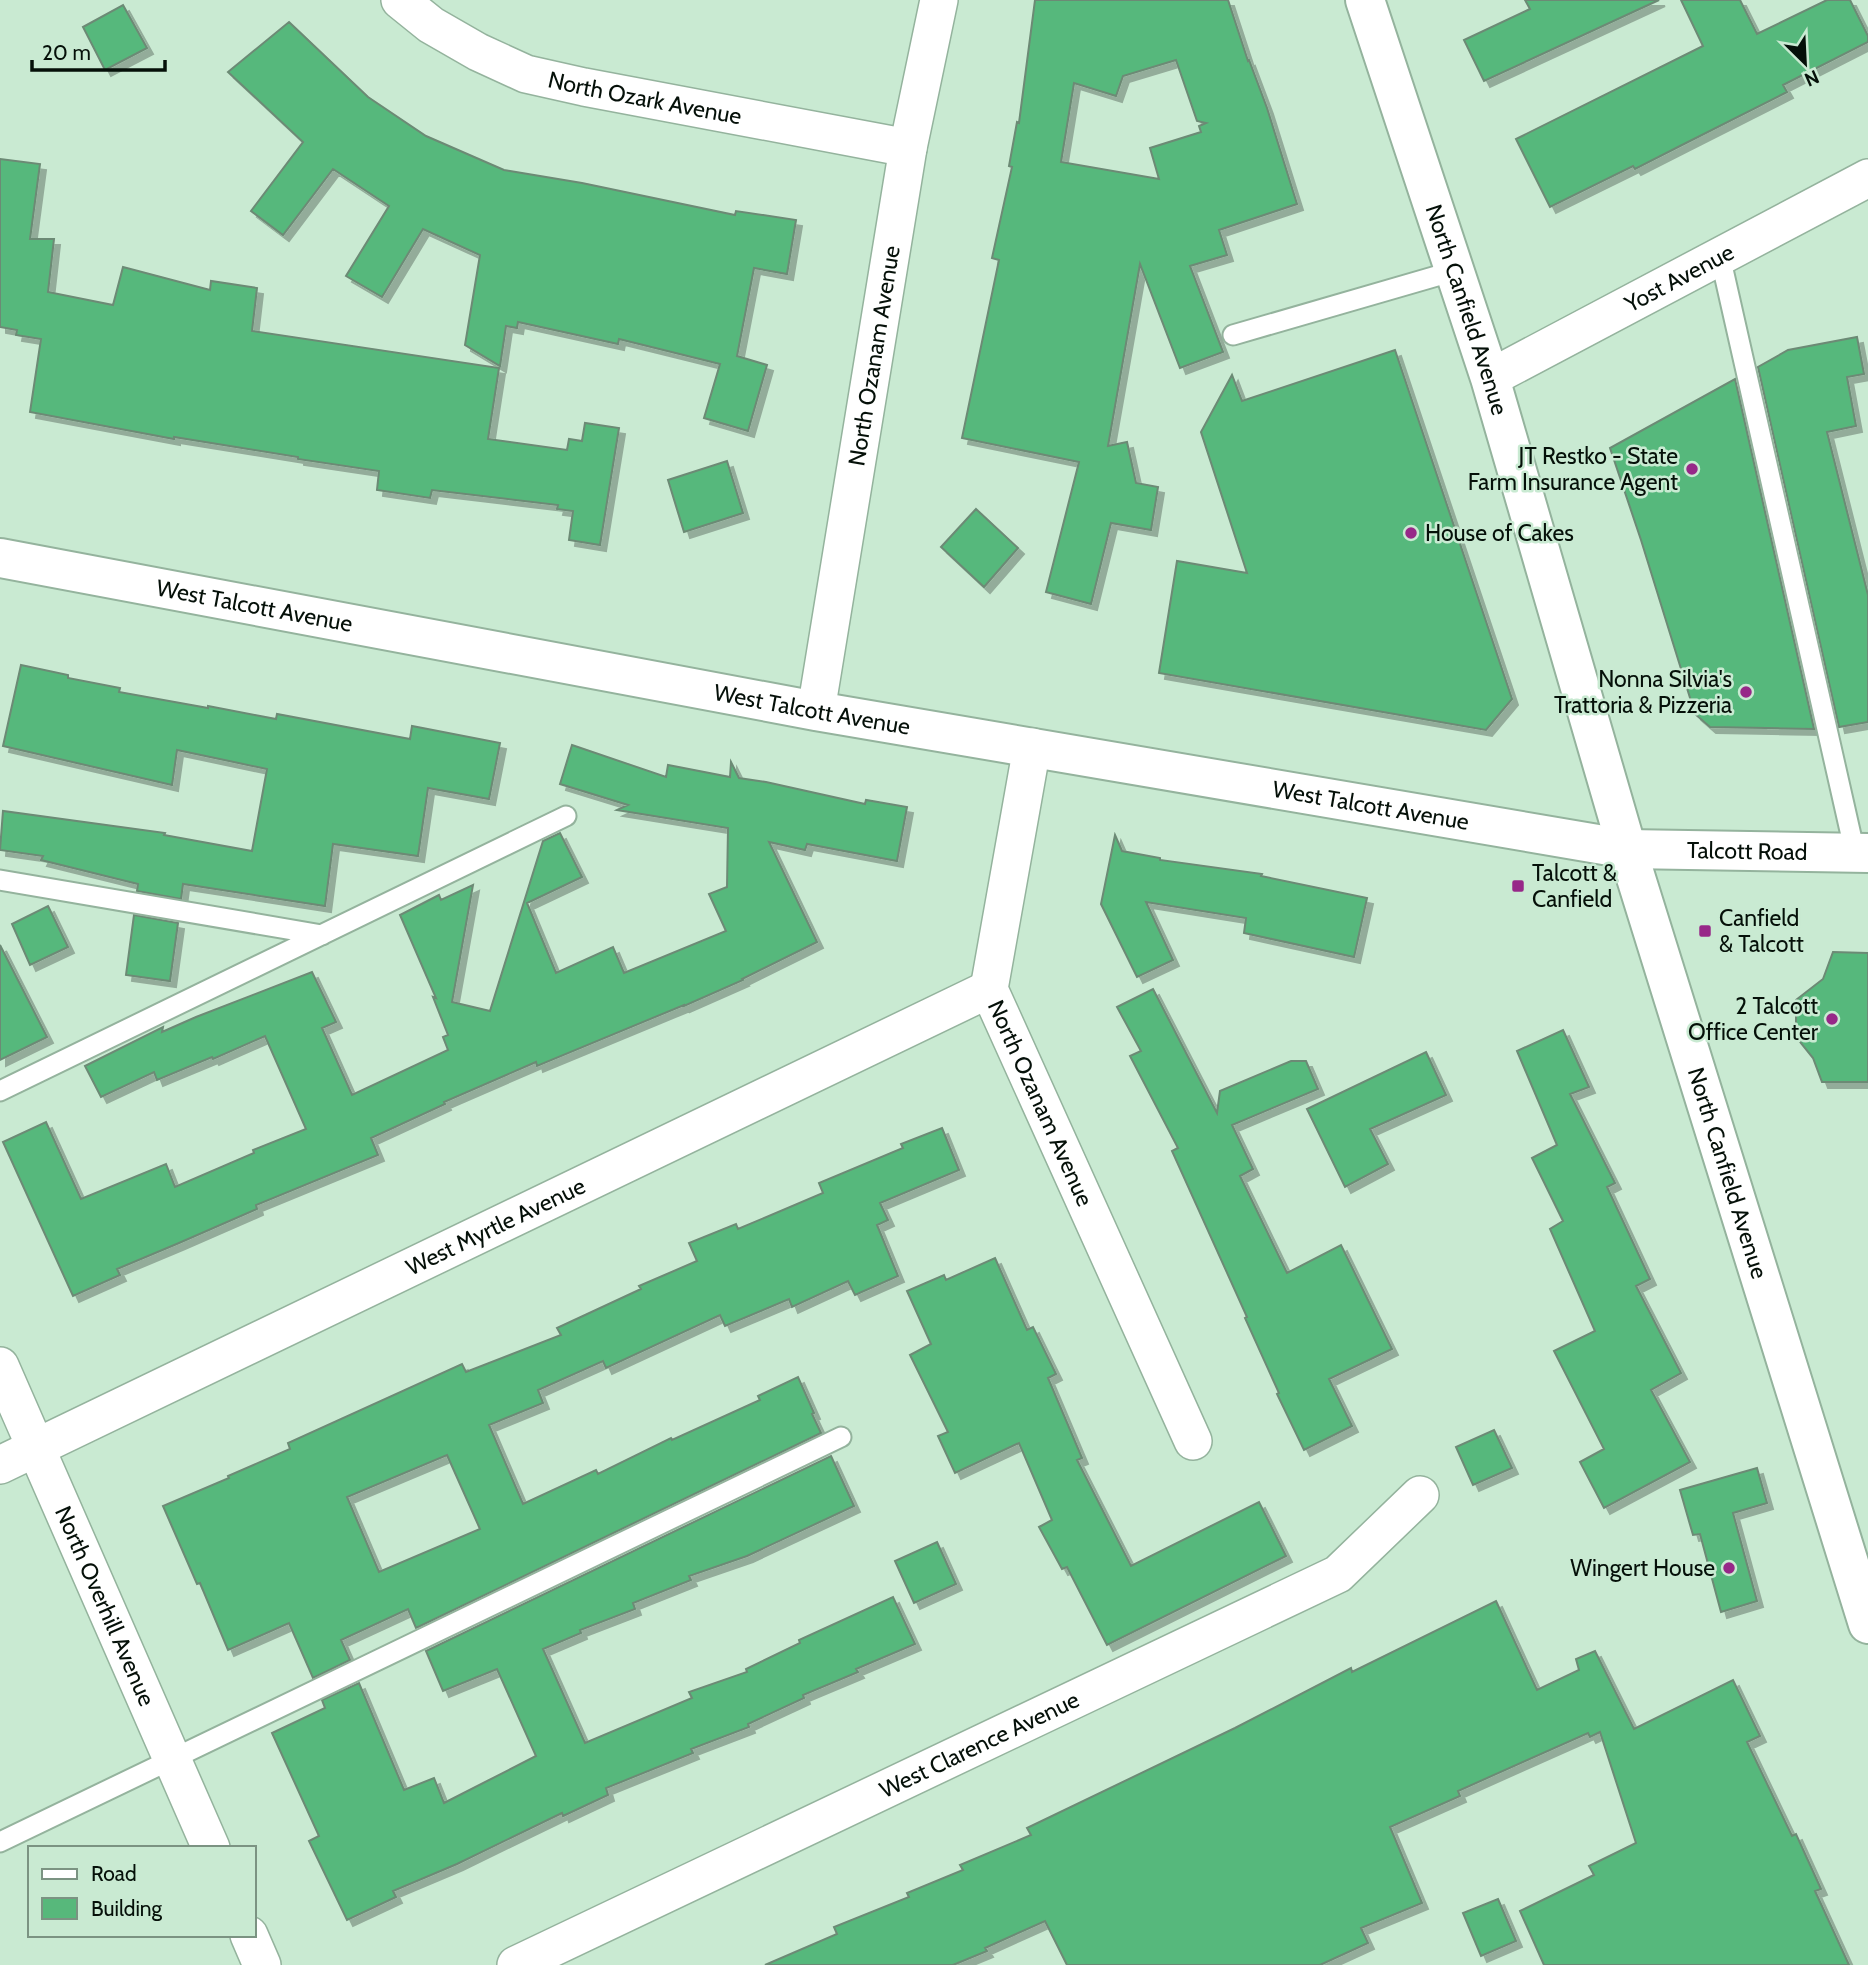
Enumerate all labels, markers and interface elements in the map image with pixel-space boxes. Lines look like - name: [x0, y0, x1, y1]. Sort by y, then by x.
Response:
- scale bar: [32, 28, 164, 72]
- north arrow: [1770, 28, 1840, 98]
- text: 20 m: [42, 40, 91, 65]
- street label: North Ozark Avenue: [545, 65, 744, 130]
- text: N: [1801, 65, 1823, 91]
- street label: North Canfield Avenue: [1420, 201, 1514, 418]
- street label: Yost Avenue: [1619, 238, 1739, 319]
- street label: North Ozanam Avenue: [842, 243, 906, 468]
- place label: JT Restko - State Farm Insurance Agent: [1468, 442, 1678, 496]
- marker: JT Restko - State Farm Insurance Agent: [1684, 461, 1700, 477]
- place label: House of Cakes: [1425, 519, 1574, 547]
- marker: House of Cakes: [1403, 525, 1419, 541]
- street label: West Talcott Avenue: [154, 574, 355, 638]
- place label: Nonna Silvia's Trattoria & Pizzeria: [1554, 665, 1732, 719]
- street label: West Talcott Avenue: [712, 678, 912, 741]
- marker: Nonna Silvia's Trattoria & Pizzeria: [1738, 684, 1754, 700]
- street label: West Talcott Avenue: [1270, 775, 1471, 836]
- street label: Talcott Road: [1687, 836, 1808, 866]
- place label: Talcott & Canfield: [1532, 859, 1617, 913]
- marker: Talcott & Canfield: [1510, 878, 1526, 894]
- place label: Canfield & Talcott: [1719, 904, 1804, 958]
- marker: Canfield & Talcott: [1697, 923, 1713, 939]
- place label: 2 Talcott Office Center: [1688, 992, 1819, 1046]
- street label: North Ozanam Avenue: [982, 996, 1099, 1211]
- marker: 2 Talcott Office Center: [1824, 1011, 1840, 1027]
- street label: North Canfield Avenue: [1682, 1064, 1774, 1282]
- street label: West Myrtle Avenue: [402, 1171, 590, 1281]
- street label: North Overhill Avenue: [49, 1502, 161, 1711]
- place label: Wingert House: [1570, 1554, 1715, 1582]
- marker: Wingert House: [1721, 1560, 1737, 1576]
- street label: West Clarence Avenue: [875, 1685, 1084, 1804]
- legend: [28, 1846, 256, 1937]
- text: Road: [91, 1861, 137, 1886]
- text: Building: [91, 1896, 163, 1921]

